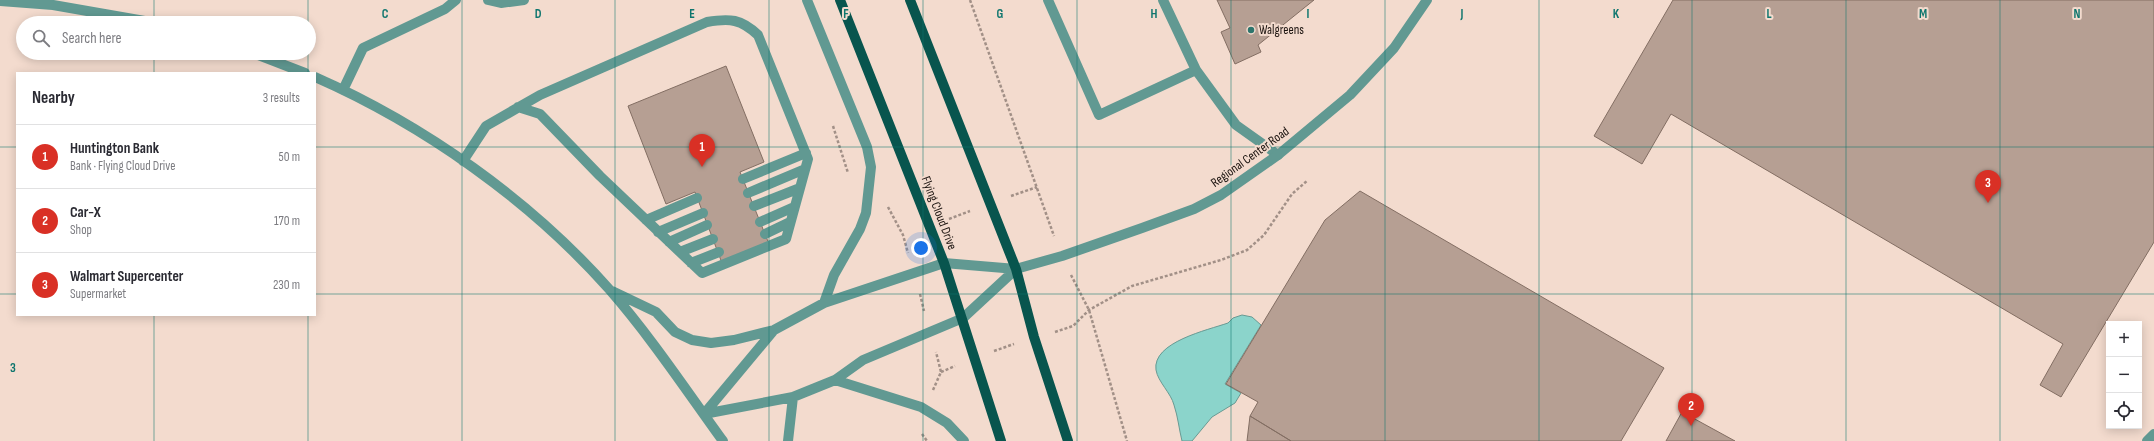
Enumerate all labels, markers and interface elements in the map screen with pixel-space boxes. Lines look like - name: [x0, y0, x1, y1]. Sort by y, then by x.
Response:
- text: C: [382, 6, 389, 22]
- text: D: [535, 6, 542, 22]
- text: E: [689, 6, 695, 22]
- text: F: [843, 6, 849, 22]
- text: G: [997, 6, 1004, 22]
- text: H: [1151, 6, 1158, 22]
- text: I: [1307, 6, 1310, 22]
- text: J: [1460, 6, 1464, 22]
- text: K: [1613, 6, 1620, 22]
- text: L: [1766, 6, 1772, 22]
- text: M: [1919, 6, 1927, 22]
- text: N: [2074, 6, 2081, 22]
- search box: [16, 16, 316, 60]
- place label: Walgreens: [1259, 22, 1304, 38]
- marker: Walgreens: [1246, 25, 1256, 35]
- icon: search: [30, 27, 52, 49]
- text: Search here: [62, 29, 122, 48]
- text: Nearby: [32, 88, 75, 108]
- text: 3 results: [263, 90, 300, 106]
- street label: Regional Center Road: [1208, 123, 1292, 191]
- pin: 1: [689, 134, 715, 167]
- text: Huntington Bank: [70, 139, 159, 158]
- text: 1: [42, 149, 48, 165]
- text: 50 m: [279, 149, 300, 165]
- text: Bank · Flying Cloud Drive: [70, 158, 175, 174]
- pin: 3: [1975, 170, 2001, 203]
- street label: Flying Cloud Drive: [918, 174, 960, 252]
- text: Car-X: [70, 203, 101, 222]
- text: 2: [42, 213, 48, 229]
- text: 170 m: [274, 213, 300, 229]
- text: Shop: [70, 222, 92, 238]
- your location: [911, 238, 931, 258]
- text: Walmart Supercenter: [70, 267, 184, 286]
- text: 3: [42, 277, 48, 293]
- text: 230 m: [273, 277, 300, 293]
- text: Supermarket: [70, 286, 126, 302]
- map controls: [2106, 321, 2142, 429]
- button: +: [2106, 321, 2142, 357]
- button: −: [2106, 357, 2142, 393]
- text: 3: [10, 360, 16, 376]
- pin: 2: [1678, 393, 1704, 426]
- button: locate: [2106, 393, 2142, 429]

